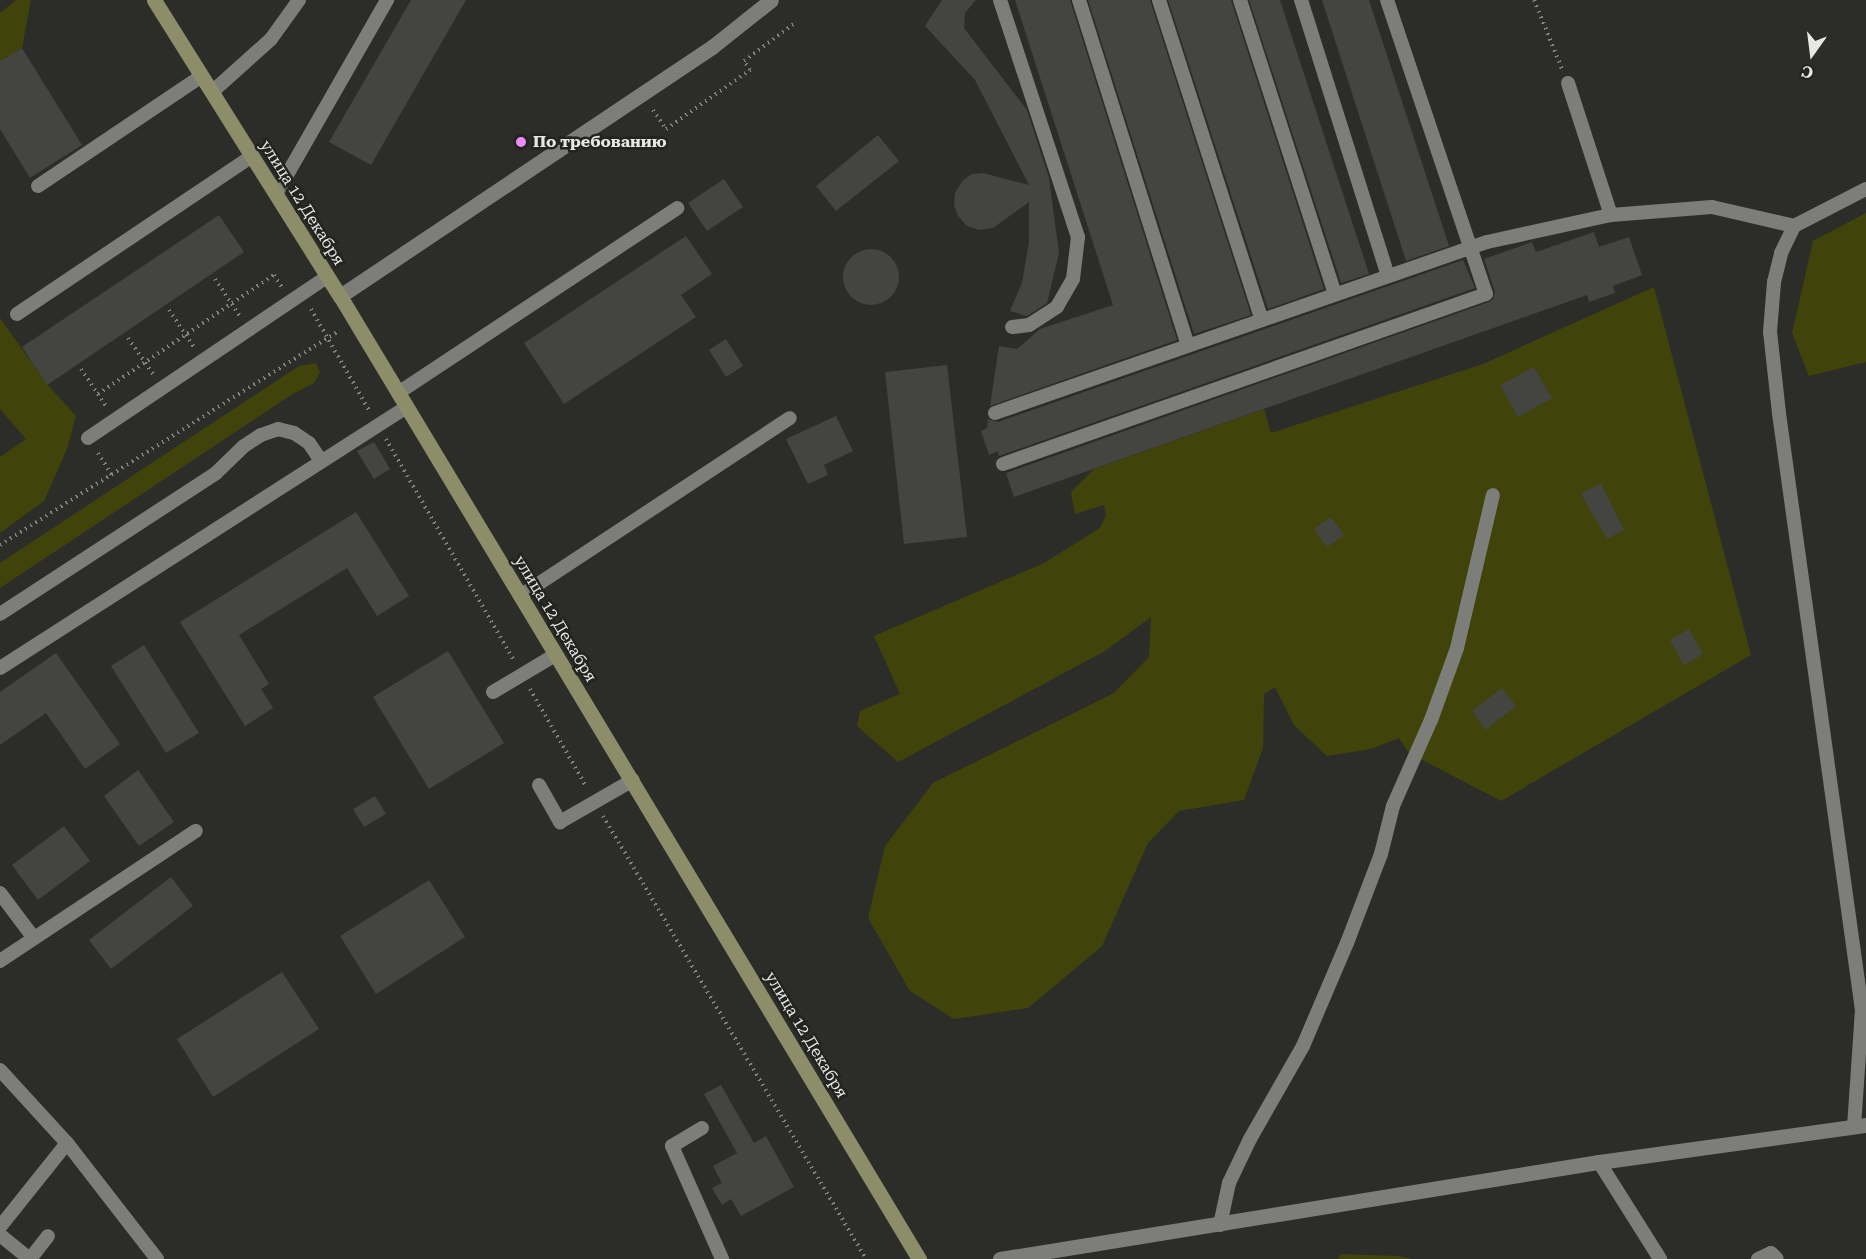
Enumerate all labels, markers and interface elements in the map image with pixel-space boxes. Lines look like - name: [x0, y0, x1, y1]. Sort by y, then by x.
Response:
- north arrow: [1782, 24, 1842, 84]
- text: С: [1800, 61, 1815, 83]
- place label: По требованию: [533, 132, 667, 152]
- marker: По требованию: [514, 135, 528, 149]
- street label: улица 12 Декабря: [256, 137, 348, 269]
- street label: улица 12 Декабря: [510, 552, 600, 686]
- street label: улица 12 Декабря: [761, 968, 851, 1102]

